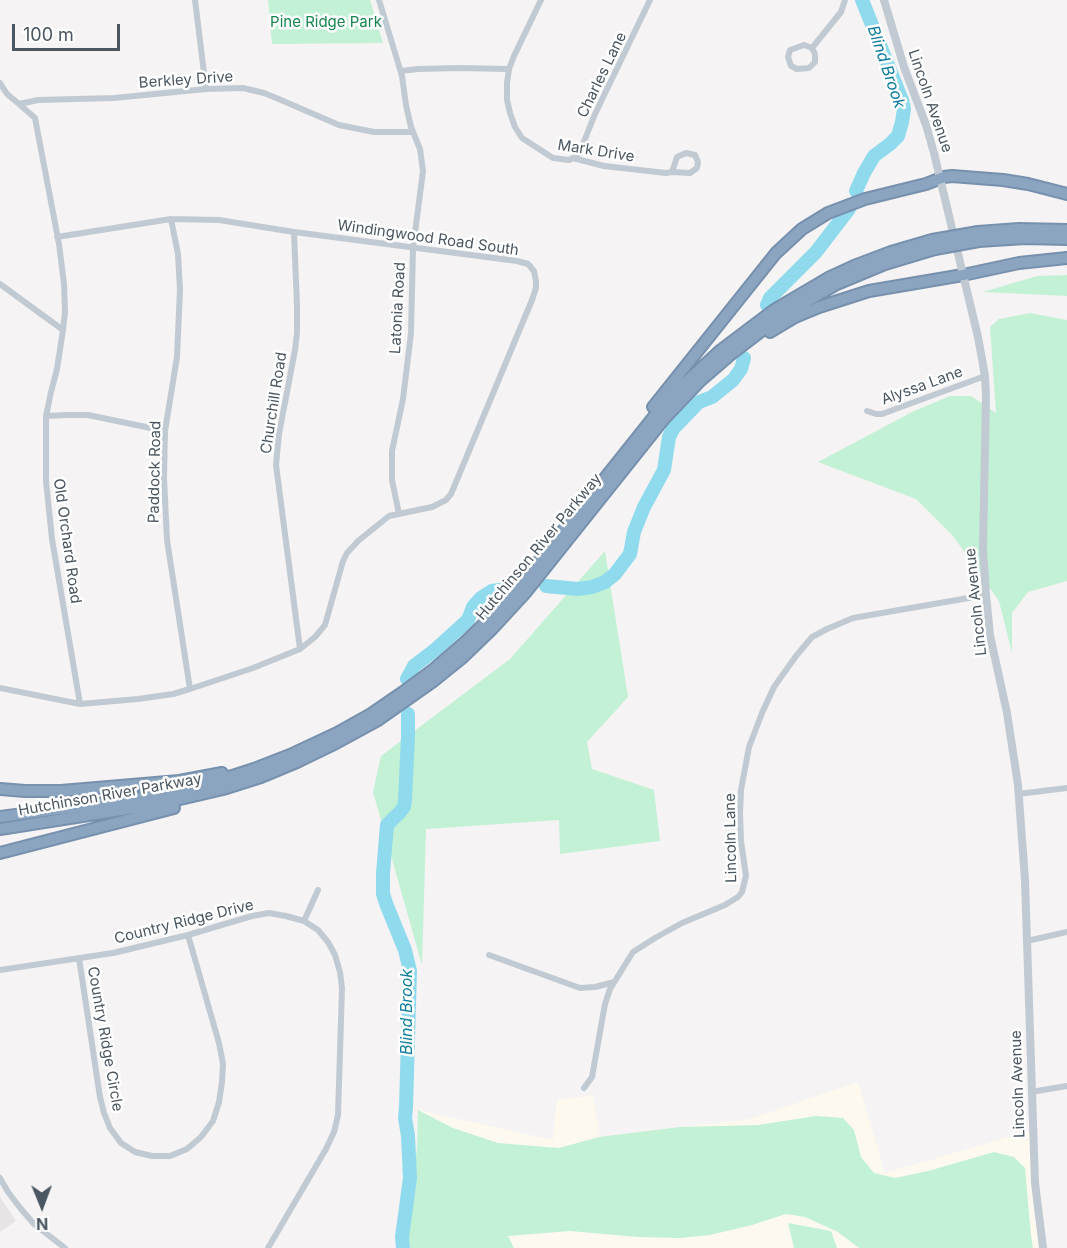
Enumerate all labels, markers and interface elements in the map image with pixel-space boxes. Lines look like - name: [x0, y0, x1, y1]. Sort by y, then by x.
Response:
- scale bar: [15, 12, 123, 50]
- park label: Pine Ridge Park: [270, 13, 382, 31]
- water label: Blind Brook: [863, 23, 909, 111]
- text: 100 m: [23, 24, 74, 45]
- street label: Charles Lane: [573, 29, 631, 121]
- street label: Lincoln Avenue: [904, 47, 956, 155]
- street label: Berkley Drive: [138, 68, 234, 92]
- street label: Mark Drive: [556, 136, 636, 166]
- street label: Windingwood Road South: [336, 216, 520, 260]
- street label: Latonia Road: [387, 262, 409, 354]
- street label: Churchill Road: [257, 351, 291, 455]
- street label: Alyssa Lane: [879, 363, 965, 409]
- street label: Paddock Road: [145, 421, 165, 523]
- street label: Hutchinson River Parkway: [472, 470, 606, 624]
- street label: Old Orchard Road: [49, 477, 85, 605]
- street label: Lincoln Avenue: [961, 547, 991, 657]
- street label: Hutchinson River Parkway: [17, 770, 203, 820]
- street label: Lincoln Lane: [721, 793, 741, 883]
- street label: Country Ridge Drive: [112, 896, 256, 948]
- street label: Country Ridge Circle: [83, 965, 127, 1113]
- water label: Blind Brook: [397, 969, 417, 1055]
- street label: Lincoln Avenue: [1007, 1030, 1029, 1138]
- north arrow: [12, 1176, 72, 1236]
- text: N: [36, 1214, 49, 1234]

